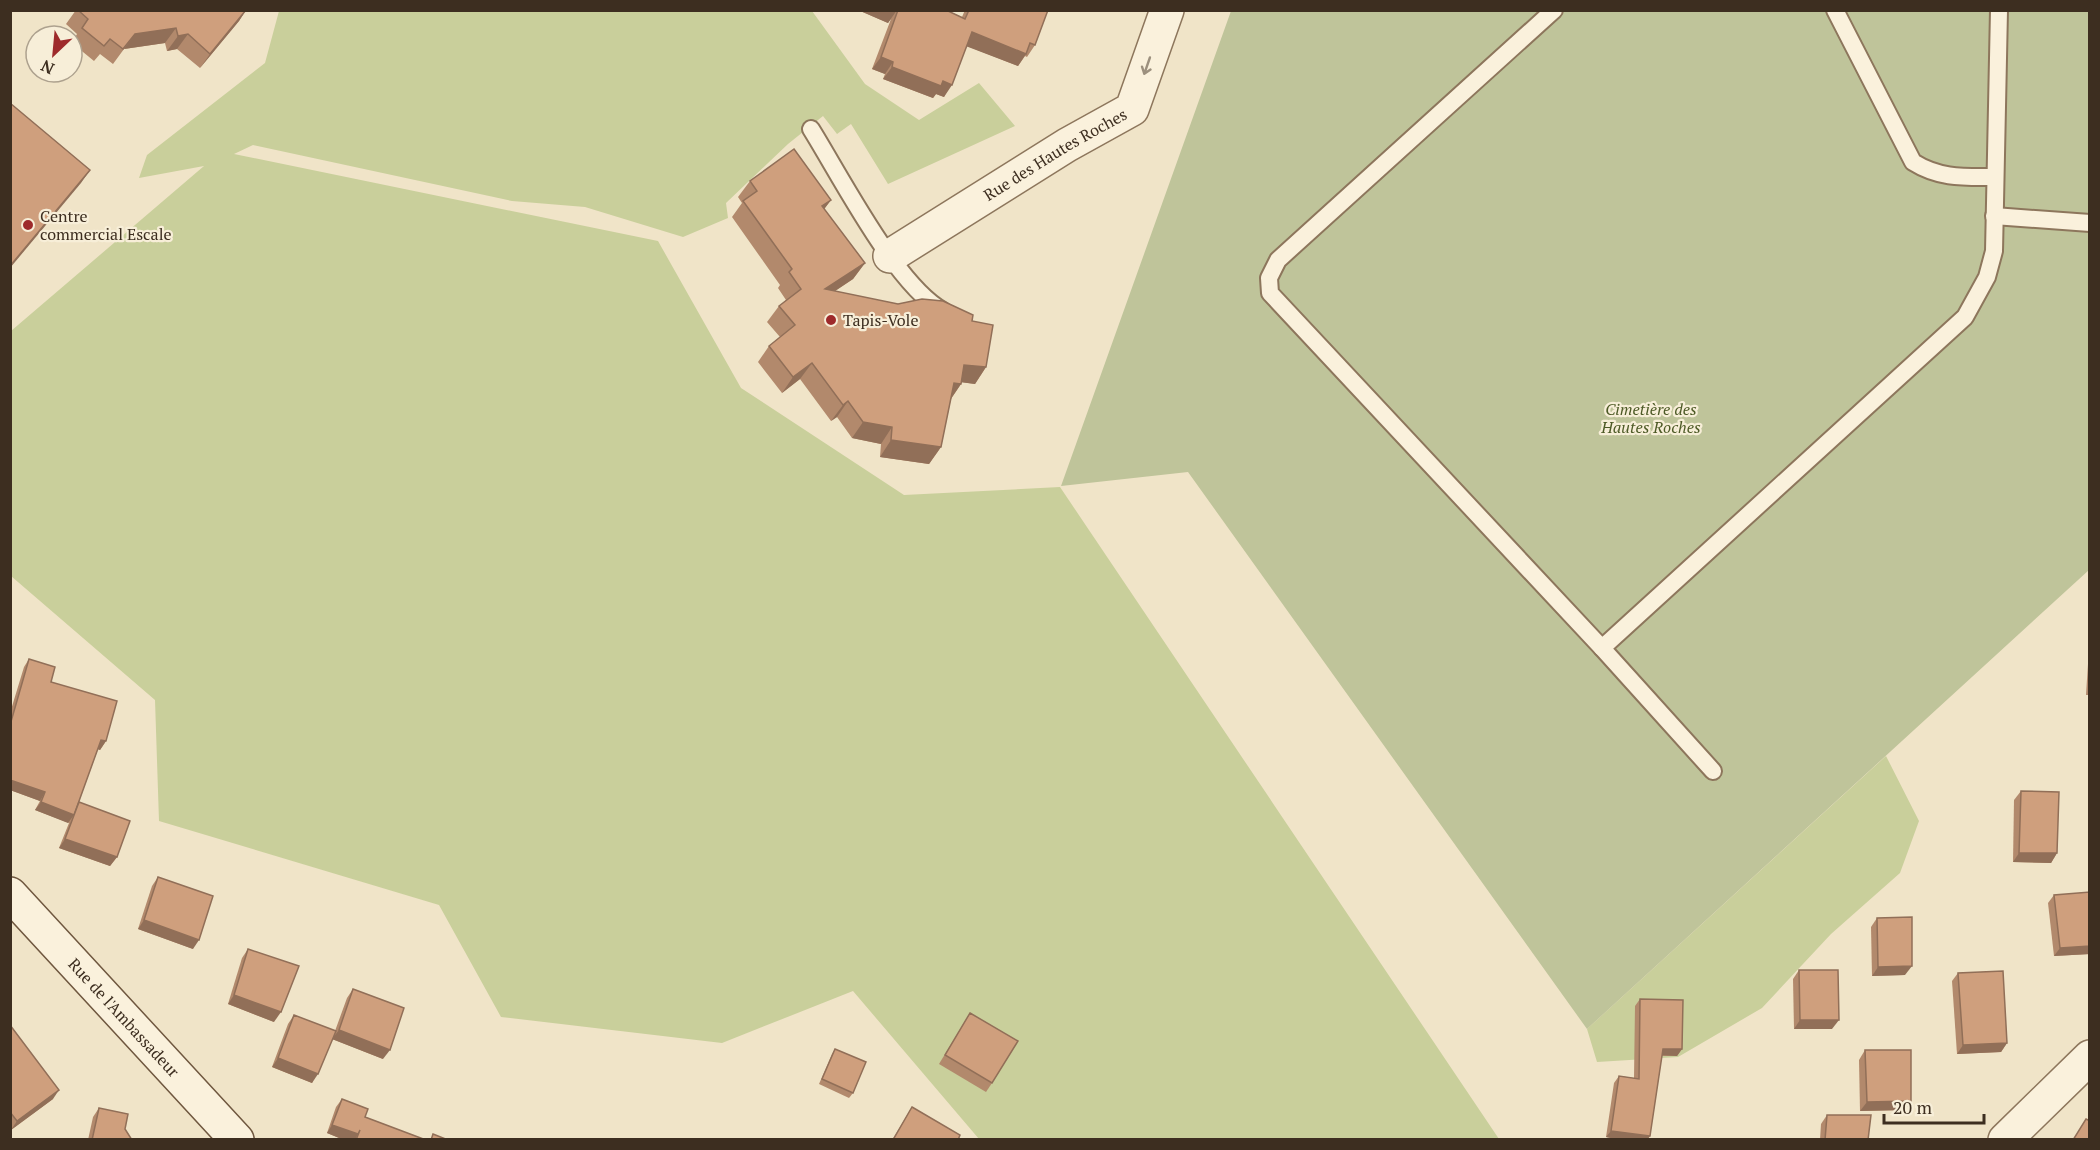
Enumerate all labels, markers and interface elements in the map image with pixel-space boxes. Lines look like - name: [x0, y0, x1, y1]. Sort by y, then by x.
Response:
- north arrow: [24, 24, 84, 84]
- text: N: [37, 55, 58, 80]
- one-way arrow: [1141, 56, 1152, 75]
- street label: Rue des Hautes Roches: [979, 103, 1131, 206]
- place label: Centre commercial Escale: [40, 205, 172, 245]
- marker: Centre commercial Escale: [21, 218, 35, 232]
- place label: Tapis-Vole: [843, 309, 918, 331]
- marker: Tapis-Vole: [824, 313, 838, 327]
- park label: Cimetière des Hautes Roches: [1600, 398, 1701, 438]
- street label: Rue de l'Ambassadeur: [63, 953, 185, 1082]
- scale bar: [1884, 1087, 1984, 1125]
- text: 20 m: [1893, 1095, 1933, 1119]

